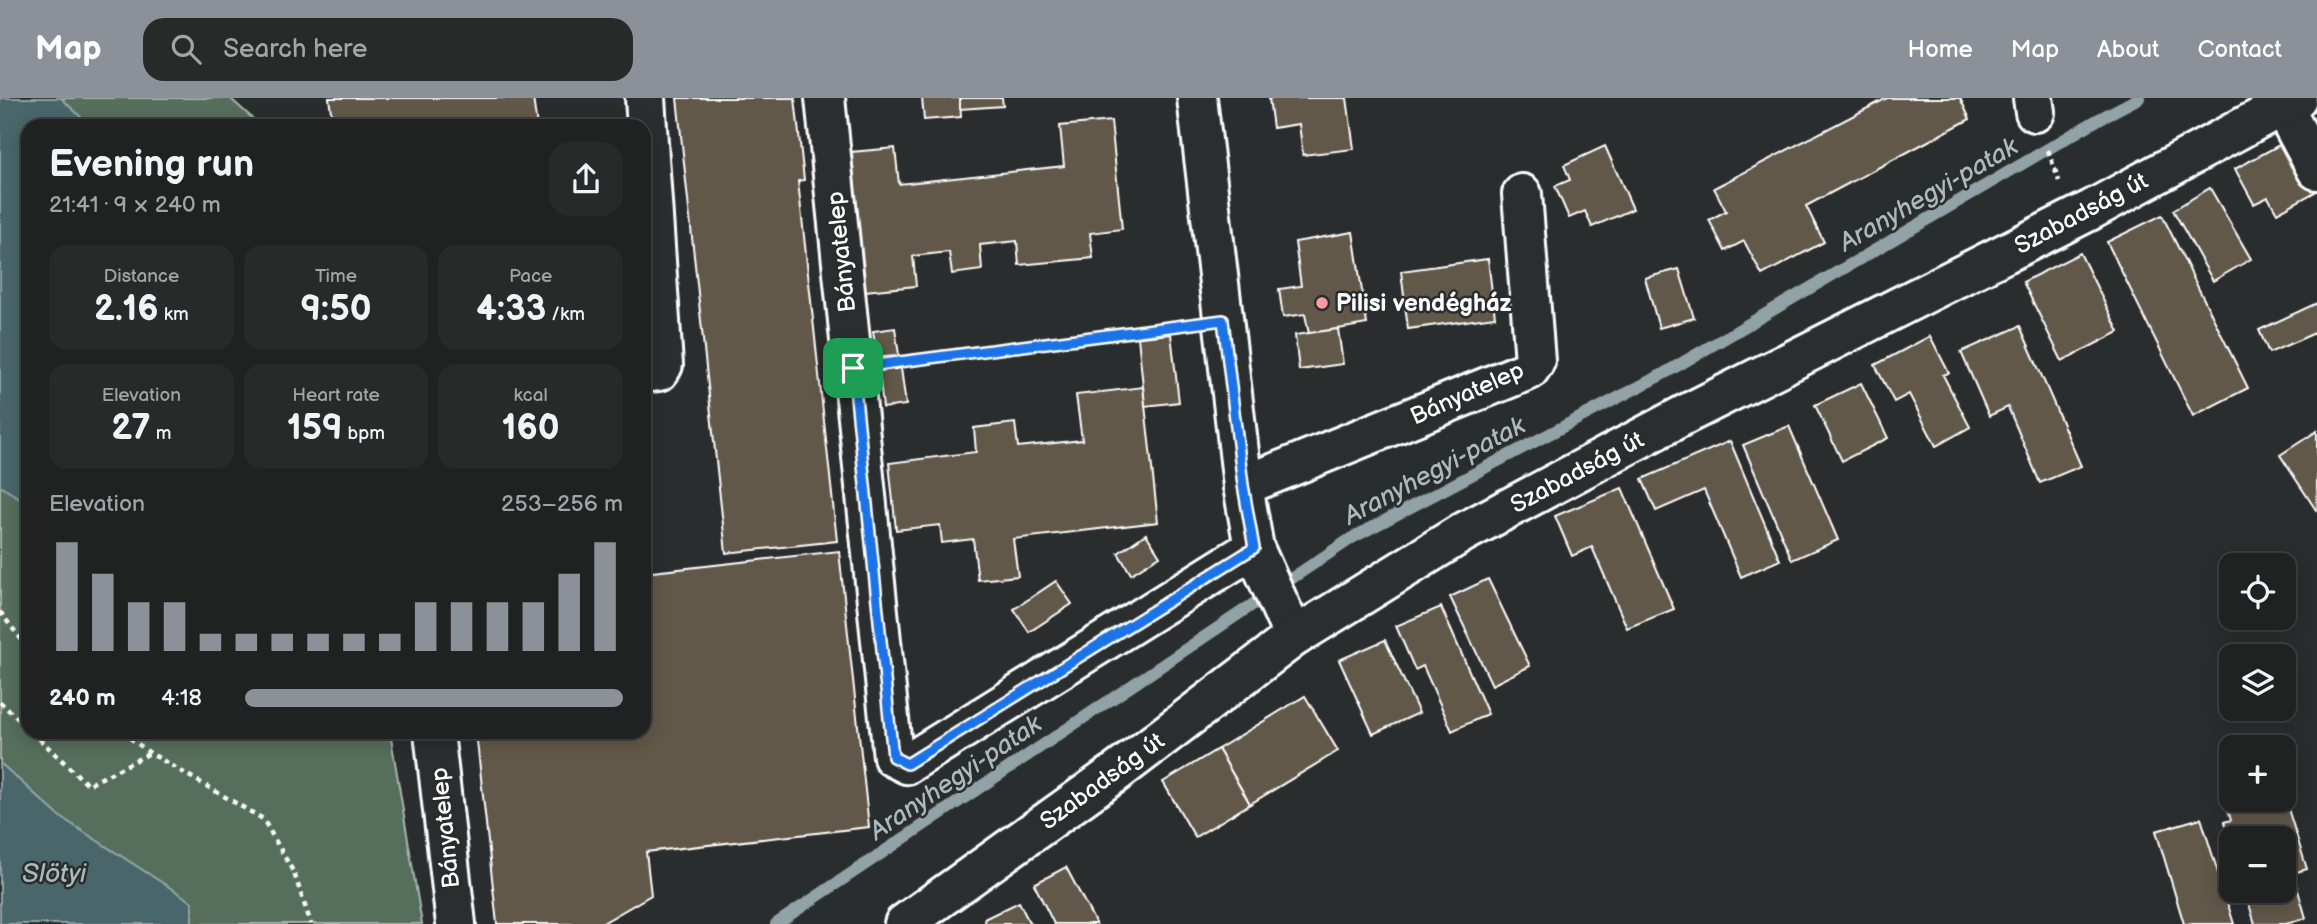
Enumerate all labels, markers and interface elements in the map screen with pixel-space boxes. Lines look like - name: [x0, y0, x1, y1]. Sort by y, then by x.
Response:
- search box: [143, 18, 633, 81]
- text: Map: [35, 29, 101, 69]
- icon: search: [167, 30, 205, 68]
- text: Search here: [223, 34, 367, 65]
- text: Home: [1908, 35, 1973, 64]
- text: Map: [2011, 35, 2059, 64]
- text: About: [2097, 35, 2159, 64]
- text: Contact: [2197, 35, 2282, 64]
- water label: Aranyhegyi-patak: [1832, 131, 2025, 260]
- text: Evening run: [49, 142, 254, 187]
- button: share: [549, 142, 623, 216]
- street label: Szabadság út: [2010, 166, 2153, 261]
- street label: Bányatelep: [821, 190, 862, 314]
- text: 21:41 · 9 × 240 m: [49, 191, 221, 219]
- text: Distance: [103, 265, 179, 288]
- text: Time: [315, 265, 357, 288]
- text: Pace: [509, 265, 552, 288]
- text: 2.16: [94, 288, 159, 331]
- text: 9:50: [301, 288, 371, 331]
- text: 4:33: [476, 288, 546, 331]
- place label: Pilisi vendégház: [1336, 289, 1512, 318]
- marker: Pilisi vendégház: [1314, 295, 1330, 311]
- text: km: [159, 303, 189, 326]
- text: /km: [546, 303, 585, 326]
- pin: [823, 338, 883, 398]
- icon: arrive: [834, 349, 872, 387]
- street label: Bányatelep: [1406, 355, 1529, 431]
- text: Elevation: [102, 384, 181, 407]
- text: Heart rate: [292, 384, 380, 407]
- text: kcal: [514, 384, 548, 407]
- text: 27: [111, 407, 151, 450]
- text: 159: [287, 407, 342, 450]
- text: 160: [502, 407, 560, 450]
- water label: Aranyhegyi-patak: [1337, 410, 1532, 533]
- text: m: [151, 422, 171, 445]
- text: bpm: [342, 422, 385, 445]
- street label: Szabadság út: [1506, 425, 1649, 520]
- text: Elevation: [49, 490, 145, 518]
- text: 253–256 m: [501, 490, 623, 518]
- map controls: [2219, 553, 2296, 903]
- button: locate: [2219, 553, 2296, 630]
- button: layers: [2219, 644, 2296, 721]
- text: 240 m: [49, 684, 116, 712]
- text: 4:18: [161, 684, 202, 712]
- water label: Aranyhegyi-patak: [862, 708, 1049, 848]
- street label: Szabadság út: [1035, 726, 1171, 836]
- button: +: [2219, 735, 2296, 812]
- street label: Bányatelep: [425, 766, 466, 890]
- button: −: [2219, 826, 2296, 903]
- water label: Slötyi: [22, 859, 87, 890]

